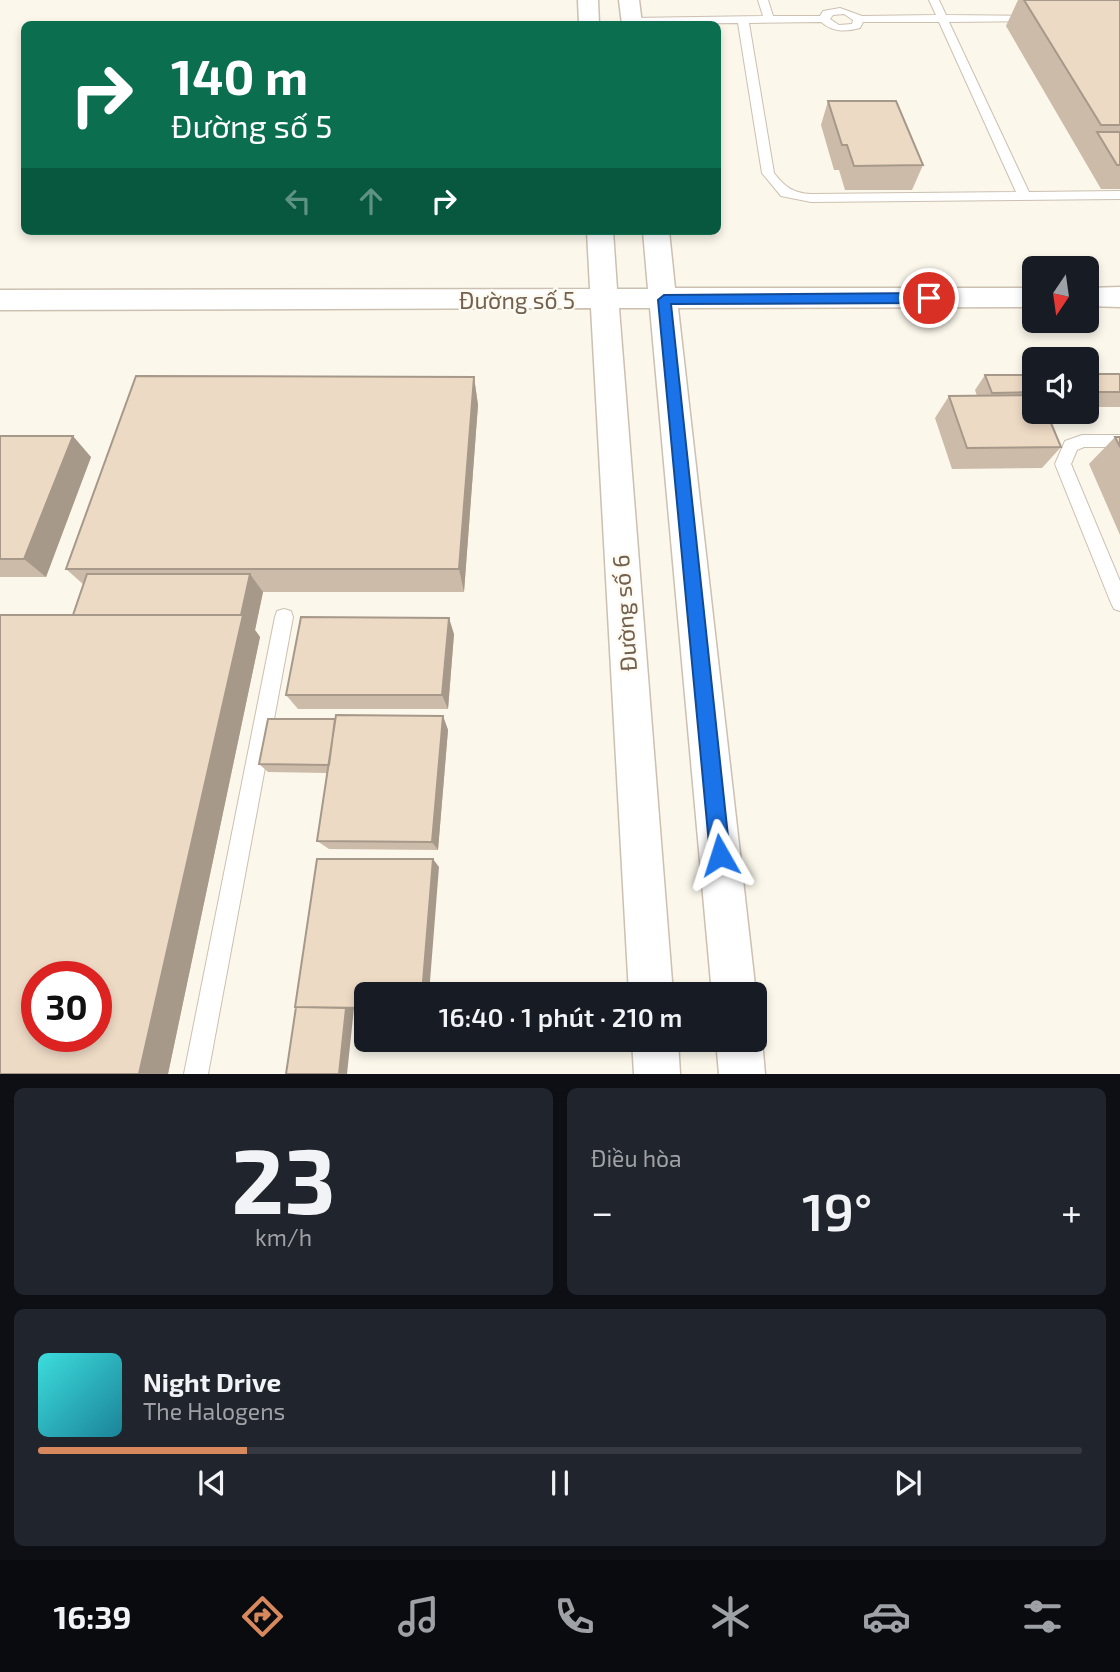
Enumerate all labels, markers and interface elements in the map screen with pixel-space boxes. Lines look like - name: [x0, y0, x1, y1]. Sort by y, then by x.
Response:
- text: 140 m: [171, 46, 308, 105]
- icon: right: [56, 49, 147, 140]
- text: Đường số 5: [171, 106, 332, 144]
- icon: left: [279, 182, 317, 220]
- icon: ahead: [352, 182, 390, 220]
- icon: right: [425, 182, 463, 220]
- north arrow: [1022, 256, 1099, 332]
- map controls: [1022, 256, 1099, 424]
- pin: [899, 268, 959, 328]
- icon: arrive: [910, 279, 948, 317]
- street label: Đường số 5: [459, 286, 575, 314]
- button: sound: [1022, 347, 1099, 424]
- street label: Đường số 6: [606, 554, 642, 672]
- position arrow: [683, 818, 757, 892]
- speed limit sign: 30: [21, 961, 112, 1052]
- text: 16:40 · 1 phút · 210 m: [439, 1001, 682, 1032]
- text: 23: [231, 1123, 336, 1232]
- text: Điều hòa: [591, 1144, 682, 1172]
- text: 19°: [802, 1179, 872, 1241]
- text: −: [591, 1188, 613, 1234]
- text: +: [1061, 1188, 1082, 1234]
- text: km/h: [255, 1223, 312, 1251]
- text: Night Drive: [143, 1366, 281, 1397]
- text: The Halogens: [143, 1397, 285, 1425]
- icon: previous: [193, 1464, 231, 1502]
- icon: pause: [541, 1464, 579, 1502]
- icon: next: [889, 1464, 927, 1502]
- icon: directions: [238, 1592, 287, 1641]
- icon: music: [394, 1592, 443, 1641]
- icon: phone: [550, 1592, 599, 1641]
- icon: climate: [706, 1592, 755, 1641]
- icon: car: [862, 1592, 911, 1641]
- icon: filters: [1018, 1592, 1067, 1641]
- text: 16:39: [53, 1597, 131, 1635]

